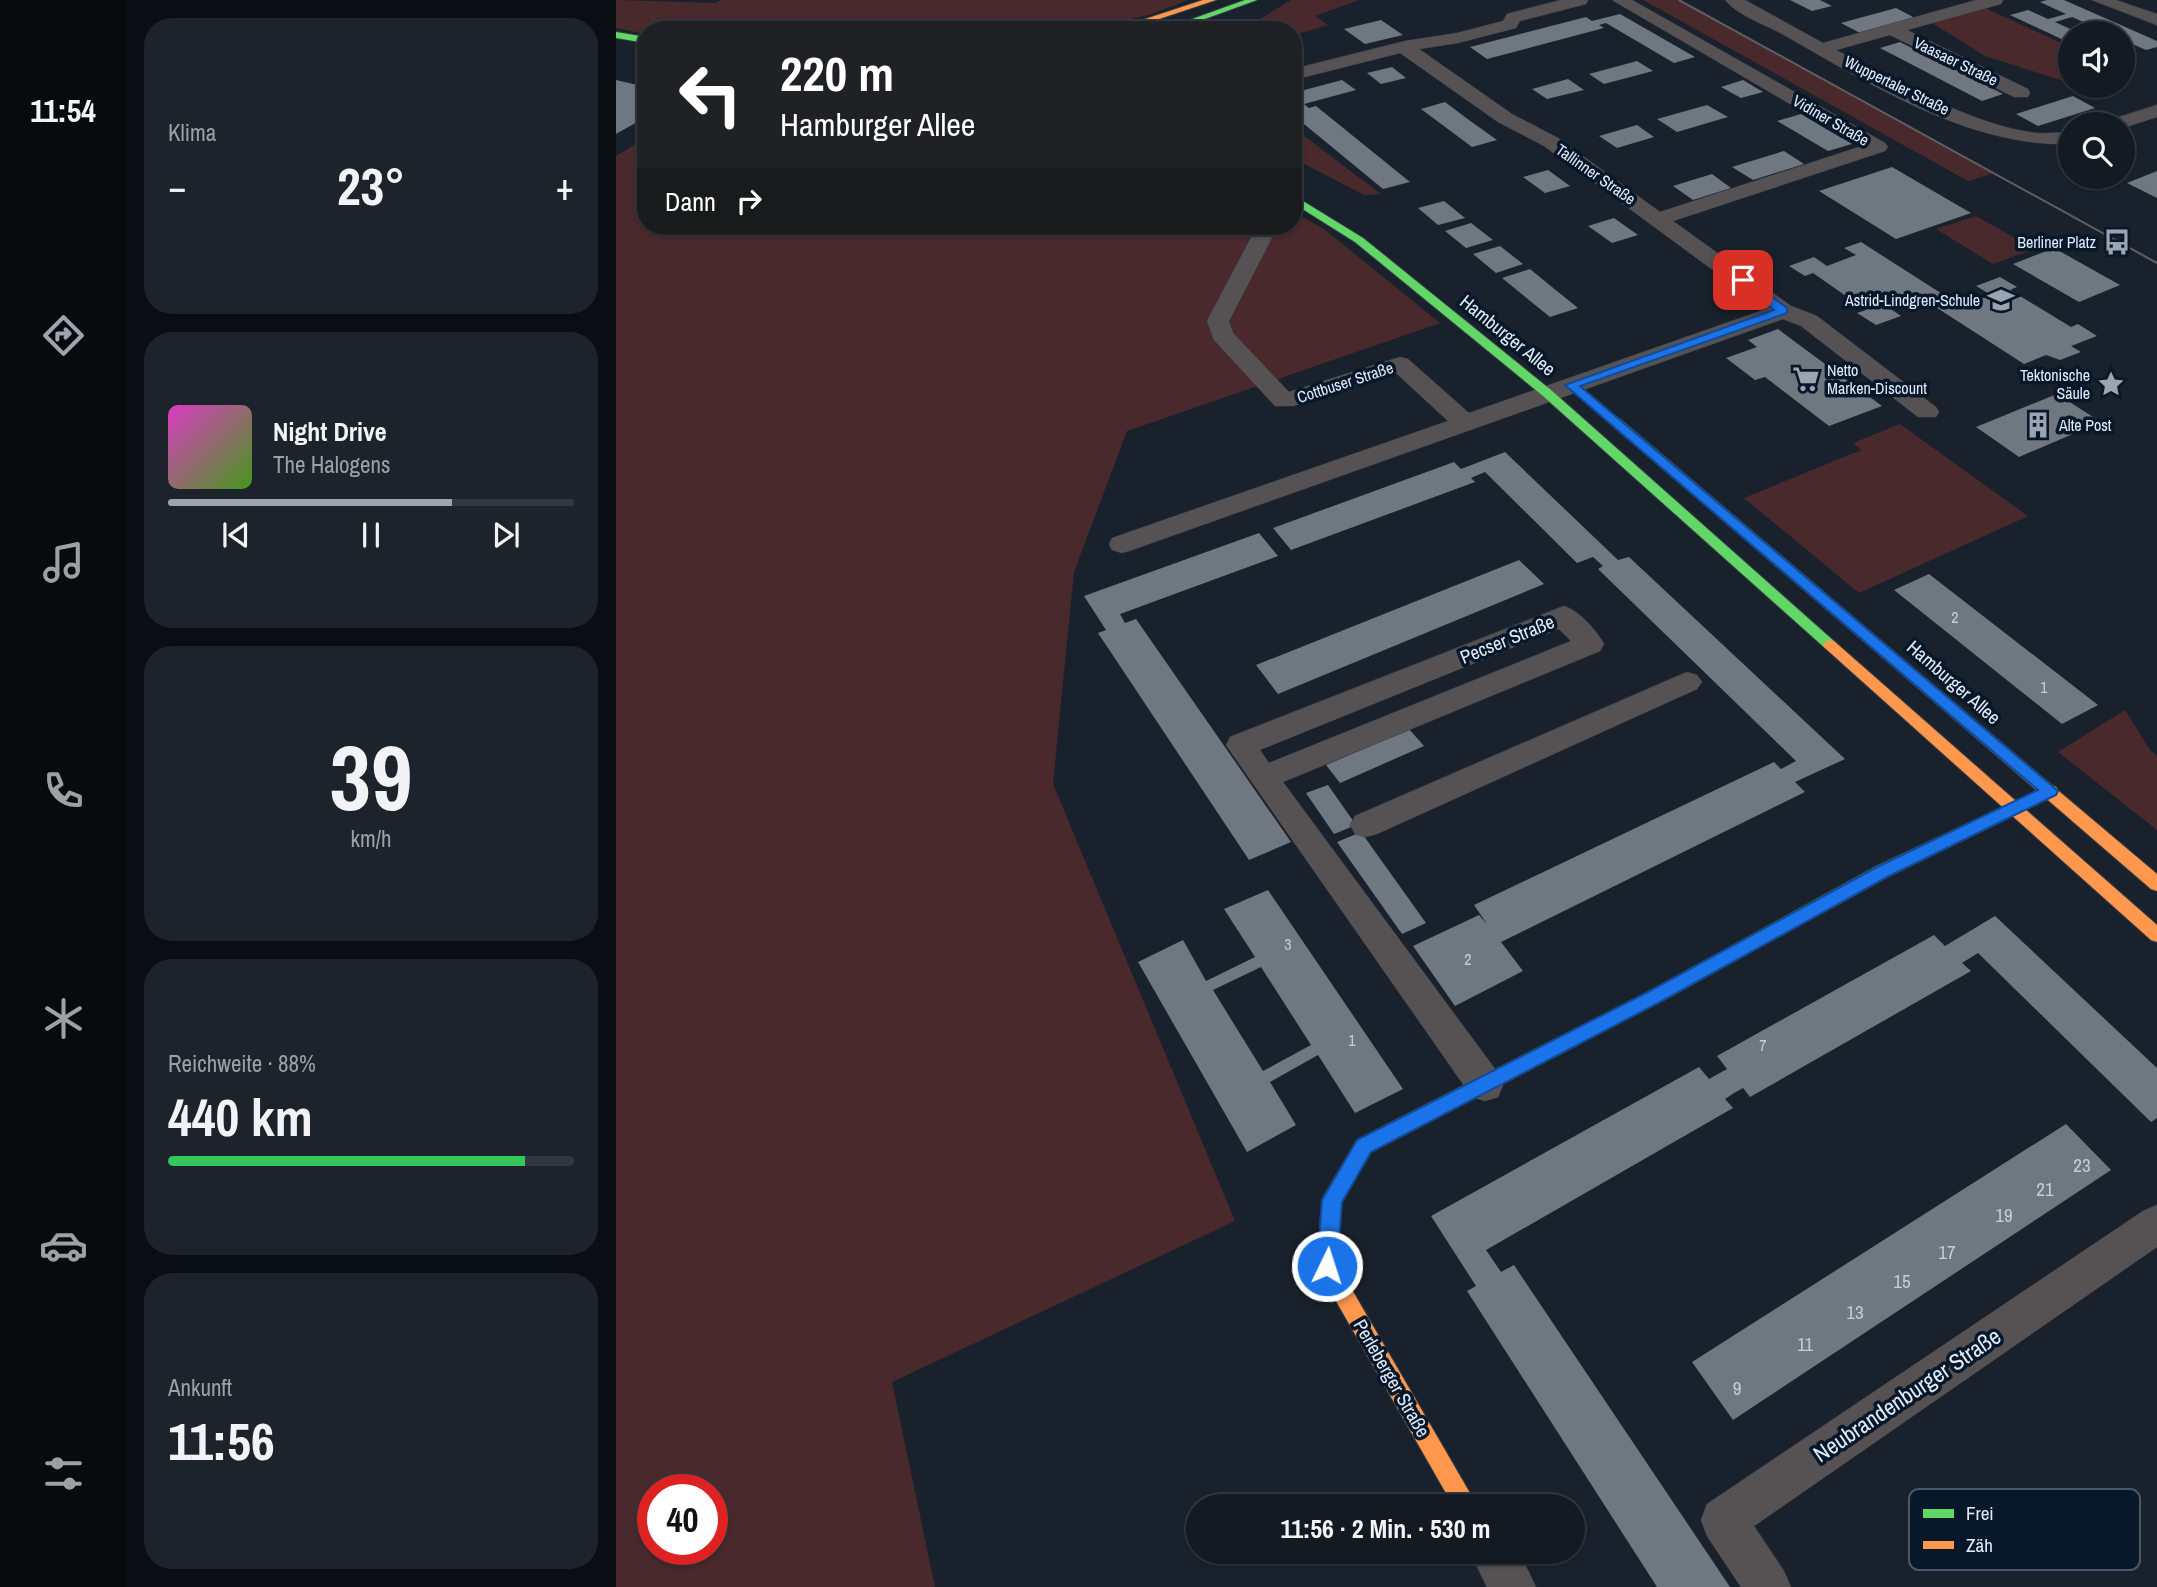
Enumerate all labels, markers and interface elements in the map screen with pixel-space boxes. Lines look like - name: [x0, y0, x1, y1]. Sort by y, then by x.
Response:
- map controls: [2058, 21, 2135, 189]
- button: sound: [2058, 21, 2135, 98]
- street label: Vaasaer Straße: [1910, 31, 2002, 91]
- text: 220 m: [780, 40, 894, 106]
- icon: left: [665, 49, 756, 140]
- street label: Wuppertaler Straße: [1841, 50, 1953, 120]
- text: 11:54: [30, 89, 96, 132]
- street label: Vidiner Straße: [1789, 89, 1873, 151]
- text: Hamburger Allee: [780, 103, 975, 146]
- button: search: [2058, 112, 2135, 189]
- text: Klima: [168, 117, 216, 148]
- street label: Tallinner Straße: [1552, 138, 1640, 210]
- text: 23°: [337, 151, 405, 221]
- text: −: [168, 161, 186, 212]
- text: +: [556, 161, 574, 212]
- icon: right: [730, 182, 768, 220]
- text: Dann: [665, 184, 716, 219]
- bus stop icon: Berliner Platz: [2102, 227, 2132, 257]
- place label: Berliner Platz: [2017, 231, 2096, 253]
- pin: [1713, 250, 1773, 310]
- icon: arrive: [1724, 261, 1762, 299]
- school or university icon: Astrid-Lindgren-Schule: [1986, 285, 2016, 315]
- street label: Hamburger Allee: [1455, 288, 1561, 382]
- place label: Astrid-Lindgren-Schule: [1844, 289, 1980, 311]
- icon: directions: [39, 311, 88, 360]
- street label: Cottbuser Straße: [1294, 356, 1396, 408]
- place label: Netto Marken-Discount: [1827, 359, 1927, 399]
- supermarket icon: Netto Marken-Discount: [1791, 364, 1821, 394]
- place label: Tektonische Säule: [2020, 364, 2090, 404]
- place icon: Tektonische Säule: [2096, 369, 2126, 399]
- building icon: Alte Post: [2023, 410, 2053, 440]
- text: Night Drive: [273, 414, 387, 449]
- place label: Alte Post: [2058, 414, 2112, 436]
- text: The Halogens: [273, 449, 390, 480]
- icon: previous: [217, 516, 255, 554]
- icon: pause: [352, 516, 390, 554]
- icon: next: [487, 516, 525, 554]
- icon: music: [39, 538, 88, 587]
- house number: 2: [1951, 606, 1959, 628]
- street label: Pecser Straße: [1456, 608, 1558, 670]
- street label: Hamburger Allee: [1902, 634, 2006, 730]
- house number: 1: [2040, 676, 2048, 698]
- text: 39: [330, 716, 413, 838]
- icon: phone: [39, 766, 88, 815]
- text: km/h: [351, 823, 391, 854]
- house number: 3: [1284, 933, 1292, 955]
- house number: 2: [1464, 948, 1472, 970]
- icon: climate: [39, 994, 88, 1043]
- house number: 1: [1348, 1029, 1356, 1051]
- house number: 7: [1759, 1034, 1767, 1056]
- text: Reichweite · 88%: [168, 1048, 316, 1079]
- text: 440 km: [168, 1082, 313, 1152]
- house number: 23: [2073, 1152, 2091, 1178]
- house number: 21: [2036, 1176, 2054, 1202]
- house number: 19: [1995, 1202, 2013, 1228]
- icon: car: [39, 1221, 88, 1270]
- position arrow: [1290, 1229, 1364, 1303]
- house number: 17: [1938, 1239, 1956, 1265]
- house number: 15: [1893, 1268, 1911, 1294]
- house number: 13: [1846, 1299, 1864, 1325]
- street label: Perleberger Straße: [1348, 1314, 1436, 1442]
- street label: Neubrandenburger Straße: [1807, 1320, 2007, 1469]
- house number: 11: [1797, 1331, 1813, 1357]
- text: Ankunft: [168, 1372, 232, 1403]
- house number: 9: [1733, 1375, 1741, 1401]
- text: 11:56: [168, 1406, 275, 1476]
- icon: filters: [39, 1449, 88, 1498]
- speed limit sign: 40: [637, 1474, 728, 1565]
- legend: [1909, 1489, 2140, 1570]
- text: Frei: [1966, 1500, 1994, 1526]
- text: 11:56 · 2 Min. · 530 m: [1281, 1511, 1490, 1546]
- text: Zäh: [1966, 1532, 1993, 1558]

